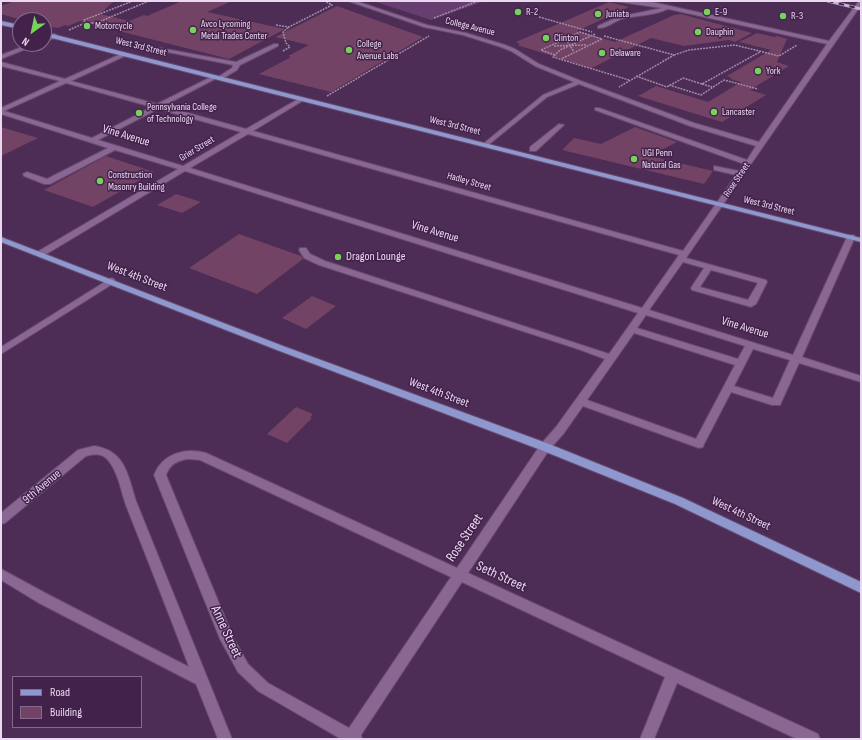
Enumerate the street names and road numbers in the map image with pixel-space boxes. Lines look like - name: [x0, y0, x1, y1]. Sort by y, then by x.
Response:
- street label: College Avenue: [444, 15, 496, 39]
- street label: West 3rd Street: [114, 35, 168, 59]
- street label: West 3rd Street: [428, 114, 482, 138]
- street label: Vine Avenue: [101, 122, 151, 150]
- street label: Grier Street: [177, 134, 217, 164]
- street label: Rose Street: [721, 160, 753, 200]
- street label: Hadley Street: [445, 170, 493, 194]
- street label: West 3rd Street: [742, 194, 796, 218]
- street label: Vine Avenue: [410, 218, 460, 246]
- street label: West 4th Street: [105, 259, 169, 295]
- street label: Vine Avenue: [720, 314, 770, 342]
- street label: West 4th Street: [407, 375, 471, 411]
- street label: 9th Avenue: [20, 467, 64, 507]
- street label: West 4th Street: [709, 494, 773, 534]
- street label: Rose Street: [443, 511, 487, 565]
- street label: Seth Street: [473, 558, 529, 596]
- street label: Anne Street: [207, 603, 245, 661]

